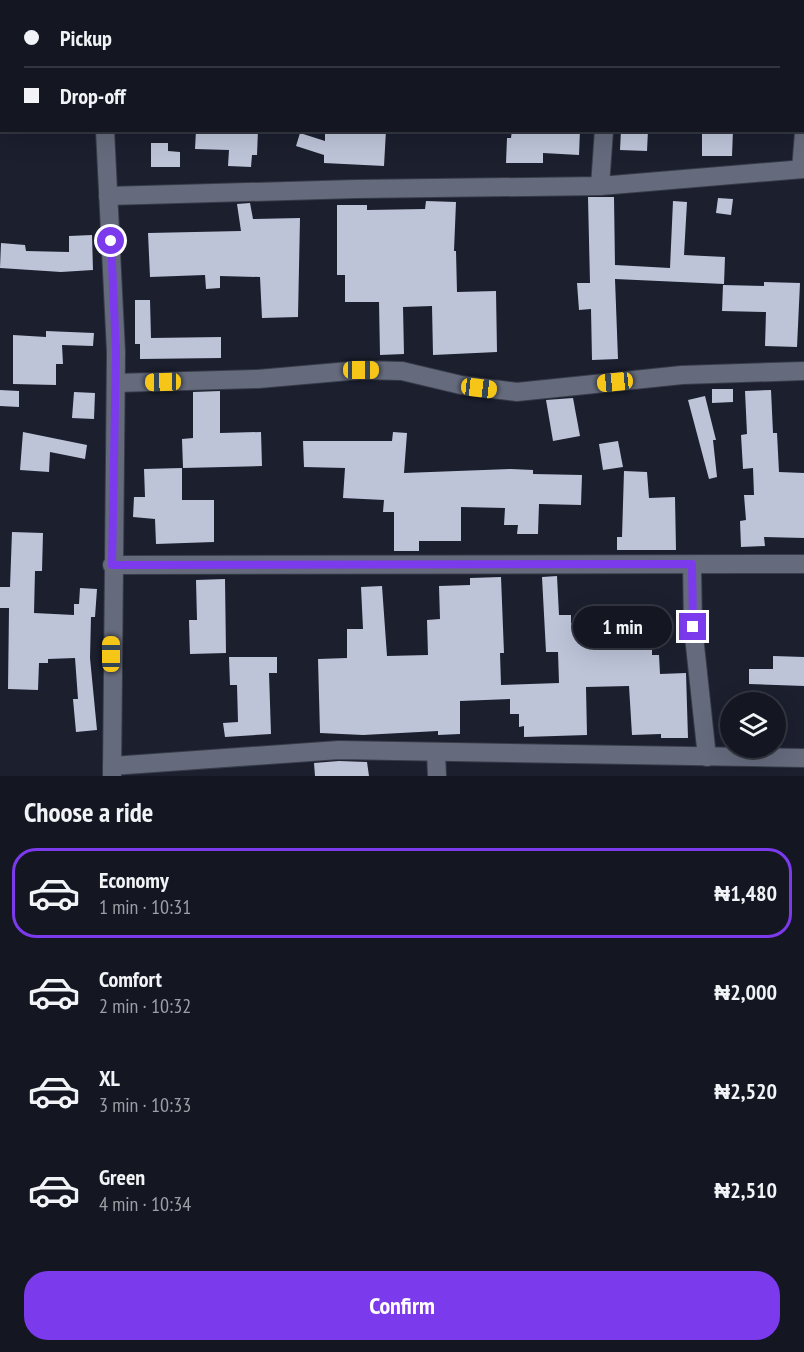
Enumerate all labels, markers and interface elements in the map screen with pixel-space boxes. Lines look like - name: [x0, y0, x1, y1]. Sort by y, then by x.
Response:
- text: Pickup: [60, 24, 112, 52]
- text: Drop-off: [60, 82, 126, 110]
- route start: [97, 227, 124, 254]
- car: [343, 361, 379, 379]
- car: [596, 371, 634, 393]
- car: [145, 373, 181, 391]
- car: [460, 377, 498, 399]
- callout: 1 min: [573, 606, 672, 648]
- route end: [679, 613, 706, 640]
- text: 1 min: [602, 614, 643, 640]
- car: [102, 636, 120, 672]
- map controls: [720, 692, 786, 758]
- button: layers: [720, 692, 786, 758]
- text: Choose a ride: [24, 795, 153, 829]
- icon: car: [27, 866, 81, 920]
- text: Economy: [99, 866, 169, 894]
- text: ₦1,480: [714, 879, 777, 907]
- text: 1 min · 10:31: [99, 894, 191, 920]
- icon: car: [27, 965, 81, 1019]
- text: Comfort: [99, 965, 162, 993]
- text: ₦2,000: [714, 978, 777, 1006]
- text: 2 min · 10:32: [99, 993, 191, 1019]
- icon: car: [27, 1064, 81, 1118]
- text: XL: [99, 1064, 120, 1092]
- text: ₦2,520: [714, 1077, 777, 1105]
- text: 3 min · 10:33: [99, 1092, 191, 1118]
- icon: car: [27, 1163, 81, 1217]
- text: Green: [99, 1163, 145, 1191]
- text: ₦2,510: [714, 1176, 777, 1204]
- text: 4 min · 10:34: [99, 1191, 191, 1217]
- button: Confirm: [24, 1271, 780, 1340]

